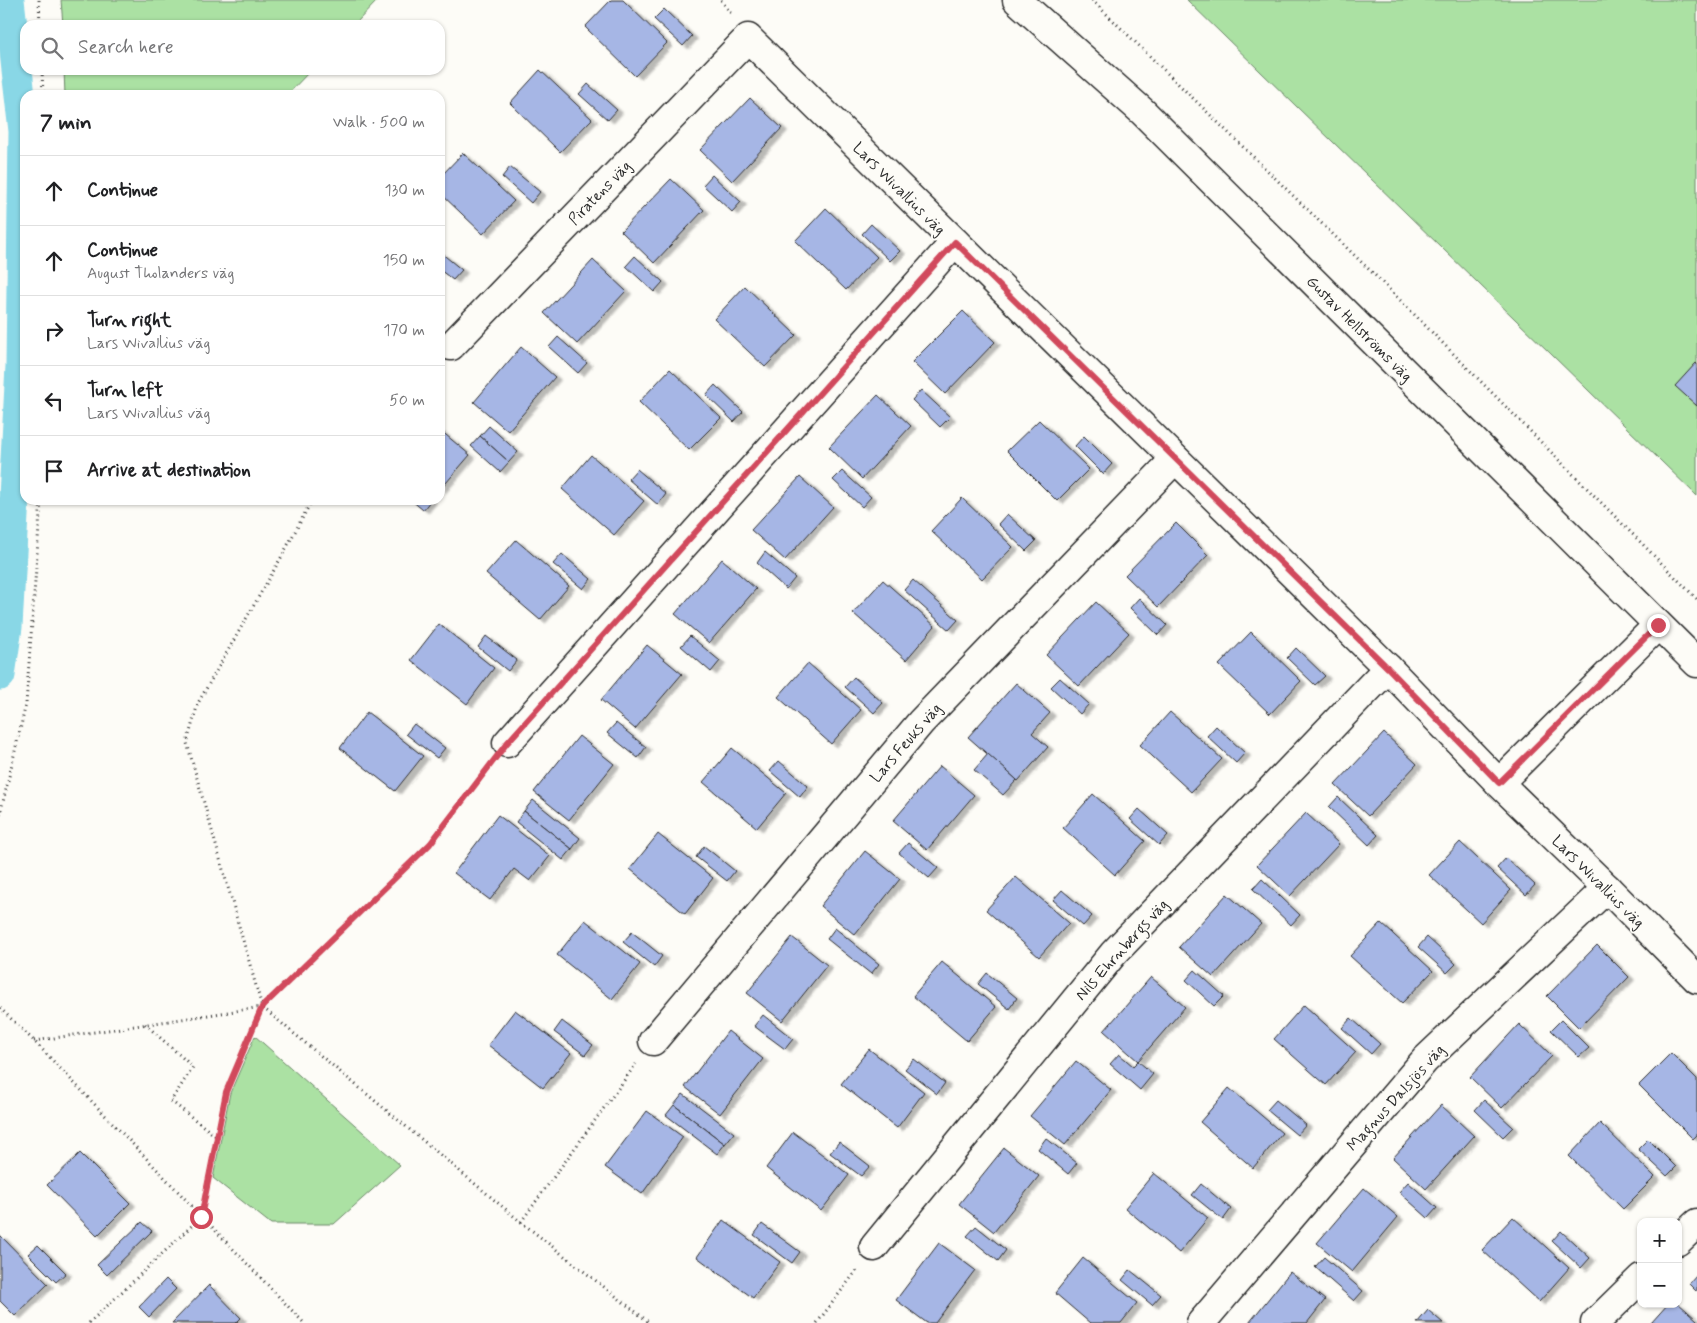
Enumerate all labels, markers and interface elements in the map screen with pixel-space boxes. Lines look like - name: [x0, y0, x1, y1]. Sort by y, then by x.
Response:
- search box: [20, 20, 445, 75]
- icon: search: [38, 34, 66, 62]
- text: Search here: [78, 35, 174, 60]
- text: 7 min: [40, 109, 92, 137]
- text: Walk · 500 m: [333, 112, 425, 133]
- street label: Lars Wivallius väg: [848, 138, 950, 240]
- street label: Piratens väg: [564, 156, 636, 230]
- icon: ahead: [40, 177, 68, 205]
- text: Continue: [87, 178, 158, 203]
- text: 130 m: [384, 180, 425, 201]
- text: Continue: [87, 238, 158, 263]
- icon: ahead: [40, 247, 68, 275]
- text: 150 m: [383, 250, 425, 271]
- text: August Tholanders väg: [87, 263, 234, 284]
- street label: Gustav Hellströms väg: [1301, 271, 1417, 387]
- text: Turn right: [87, 308, 171, 333]
- icon: right: [40, 317, 68, 345]
- text: 170 m: [383, 320, 425, 341]
- text: Lars Wivallius väg: [87, 333, 210, 354]
- text: Turn left: [87, 378, 163, 403]
- icon: left: [40, 387, 68, 415]
- text: 50 m: [389, 390, 425, 411]
- text: Lars Wivallius väg: [87, 403, 210, 424]
- icon: arrive: [40, 457, 68, 485]
- text: Arrive at destination: [87, 458, 251, 483]
- route end: [1647, 614, 1670, 637]
- street label: Lars Feuks väg: [866, 699, 947, 787]
- street label: Lars Wivallius väg: [1547, 831, 1649, 933]
- street label: Nils Ehrnbergs väg: [1071, 895, 1174, 1006]
- street label: Magnus Dalsjös väg: [1342, 1040, 1451, 1157]
- route start: [190, 1206, 213, 1229]
- map controls: [1637, 1218, 1682, 1308]
- button: +: [1637, 1218, 1682, 1263]
- button: −: [1637, 1263, 1682, 1308]

